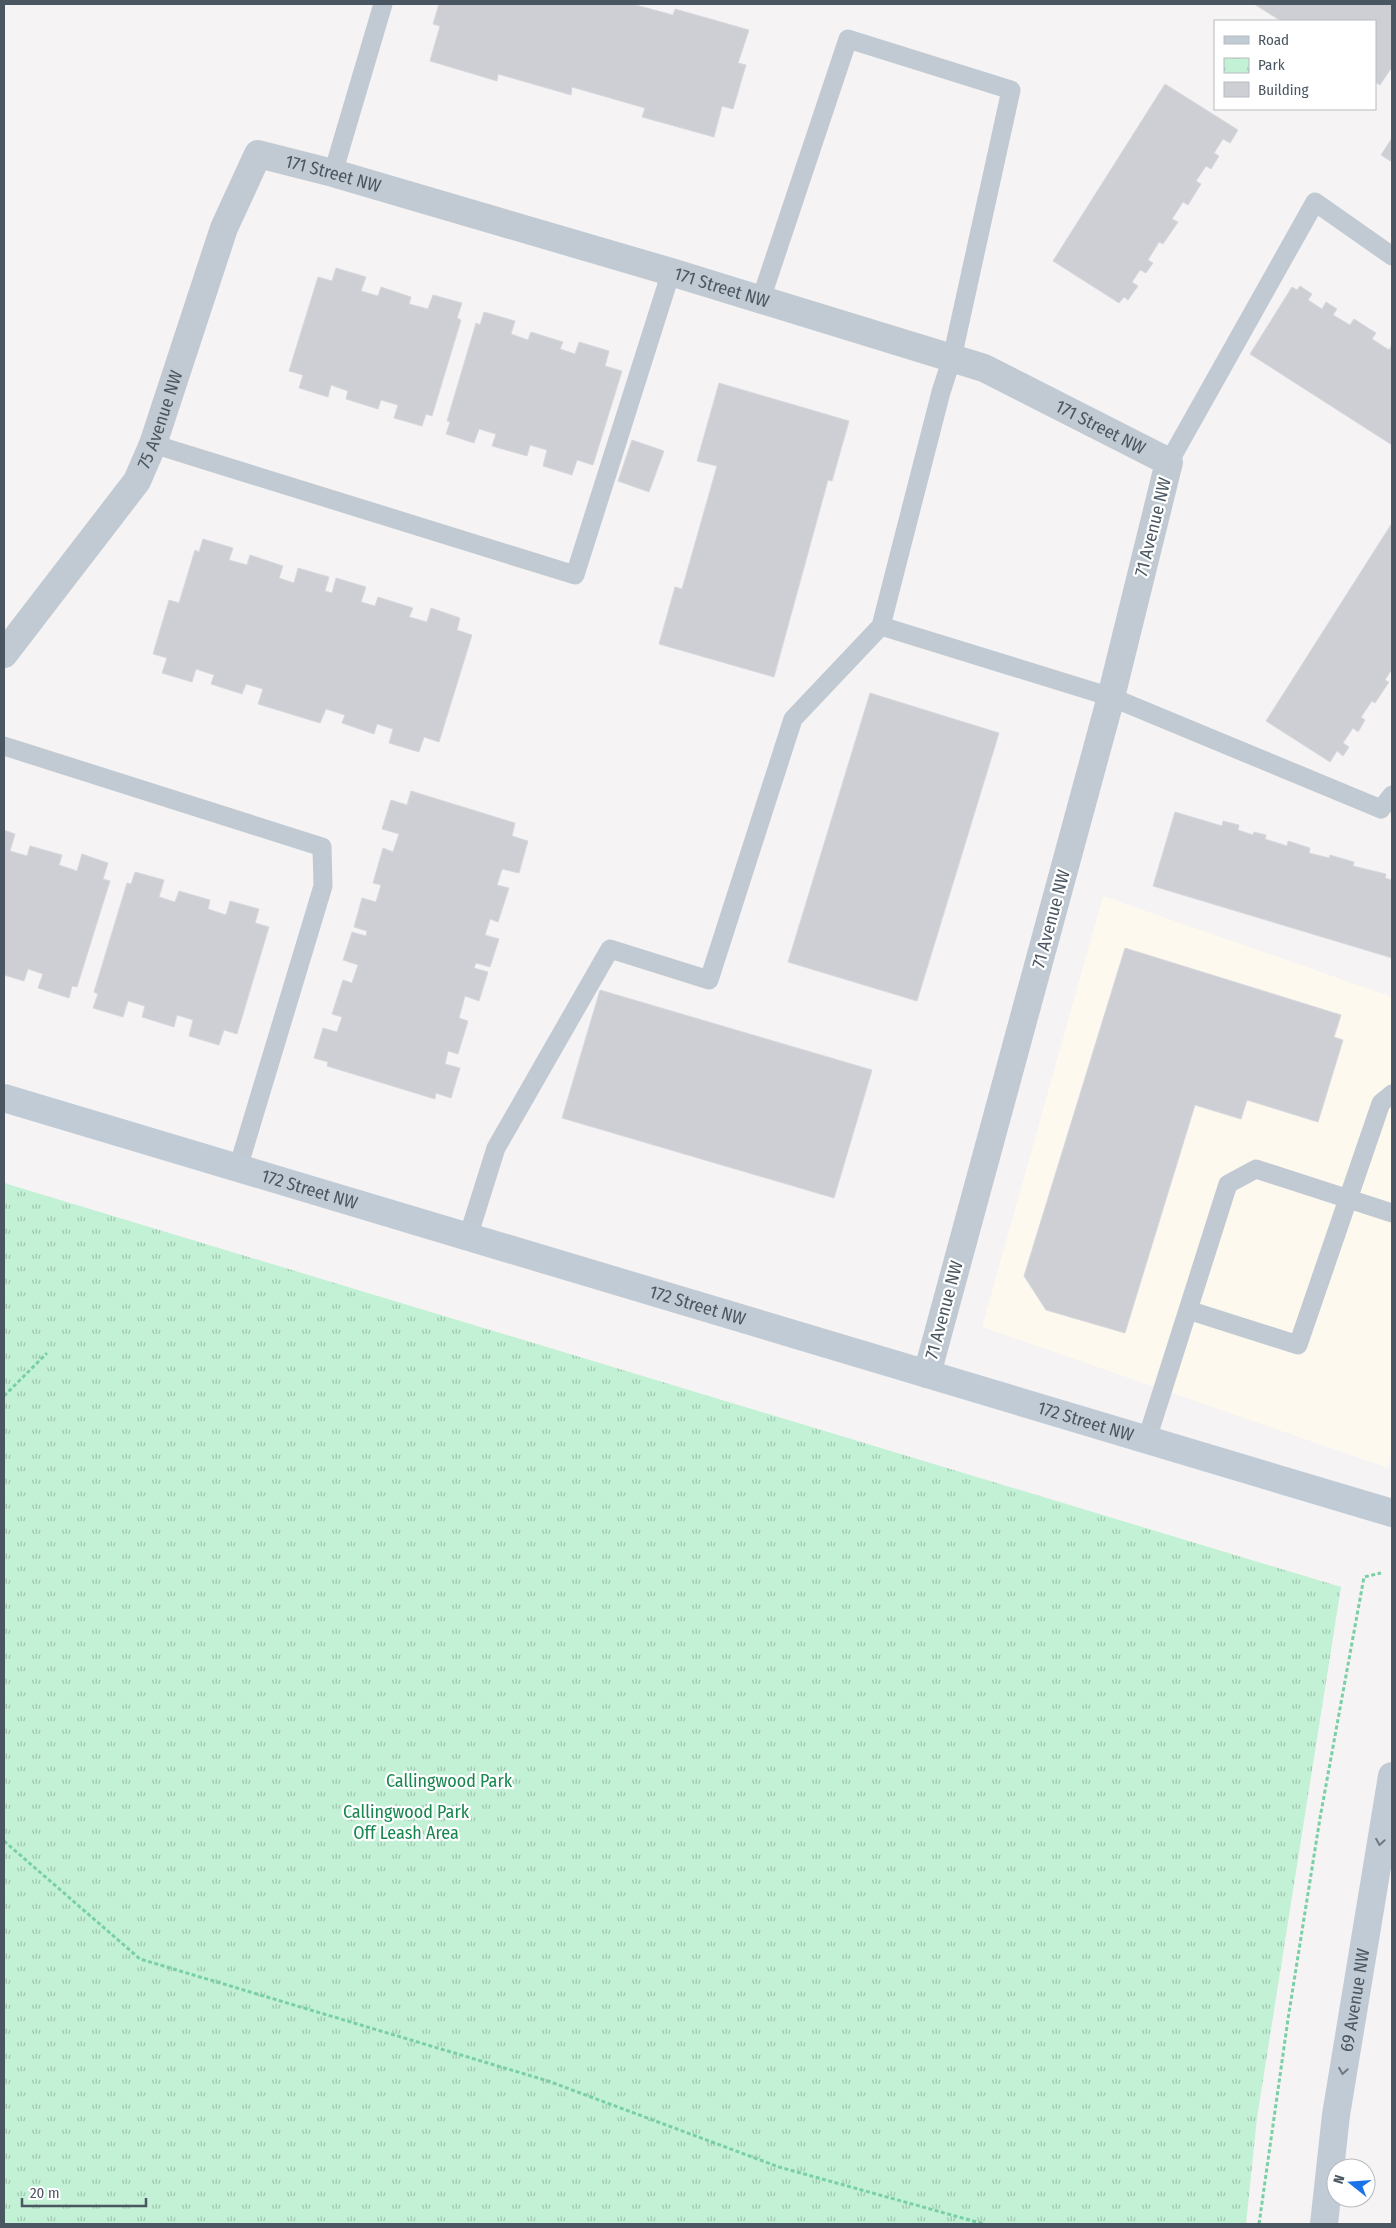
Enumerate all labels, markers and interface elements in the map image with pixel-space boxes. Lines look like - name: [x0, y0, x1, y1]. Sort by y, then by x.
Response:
- legend: [1214, 20, 1376, 110]
- text: Road: [1258, 31, 1289, 49]
- text: Park: [1258, 56, 1285, 74]
- text: Building: [1258, 81, 1309, 99]
- street label: 171 Street NW: [283, 150, 384, 198]
- street label: 171 Street NW: [672, 263, 772, 313]
- street label: 75 Avenue NW: [133, 367, 188, 472]
- street label: 171 Street NW: [1052, 395, 1150, 460]
- street label: 71 Avenue NW: [1130, 475, 1176, 579]
- street label: 71 Avenue NW: [1027, 867, 1075, 971]
- street label: 172 Street NW: [259, 1165, 361, 1214]
- street label: 71 Avenue NW: [920, 1258, 968, 1362]
- street label: 172 Street NW: [647, 1281, 749, 1330]
- street label: 172 Street NW: [1035, 1397, 1137, 1446]
- park label: Callingwood Park: [386, 1770, 513, 1792]
- park label: Callingwood Park Off Leash Area: [343, 1801, 470, 1844]
- one-way arrow: [1376, 1837, 1386, 1846]
- street label: 69 Avenue NW: [1336, 1946, 1374, 2054]
- one-way arrow: [1339, 2067, 1349, 2076]
- north arrow: [1326, 2158, 1376, 2208]
- text: N: [1330, 2173, 1348, 2186]
- scale bar: [22, 2176, 146, 2208]
- text: 20 m: [30, 2184, 60, 2202]

